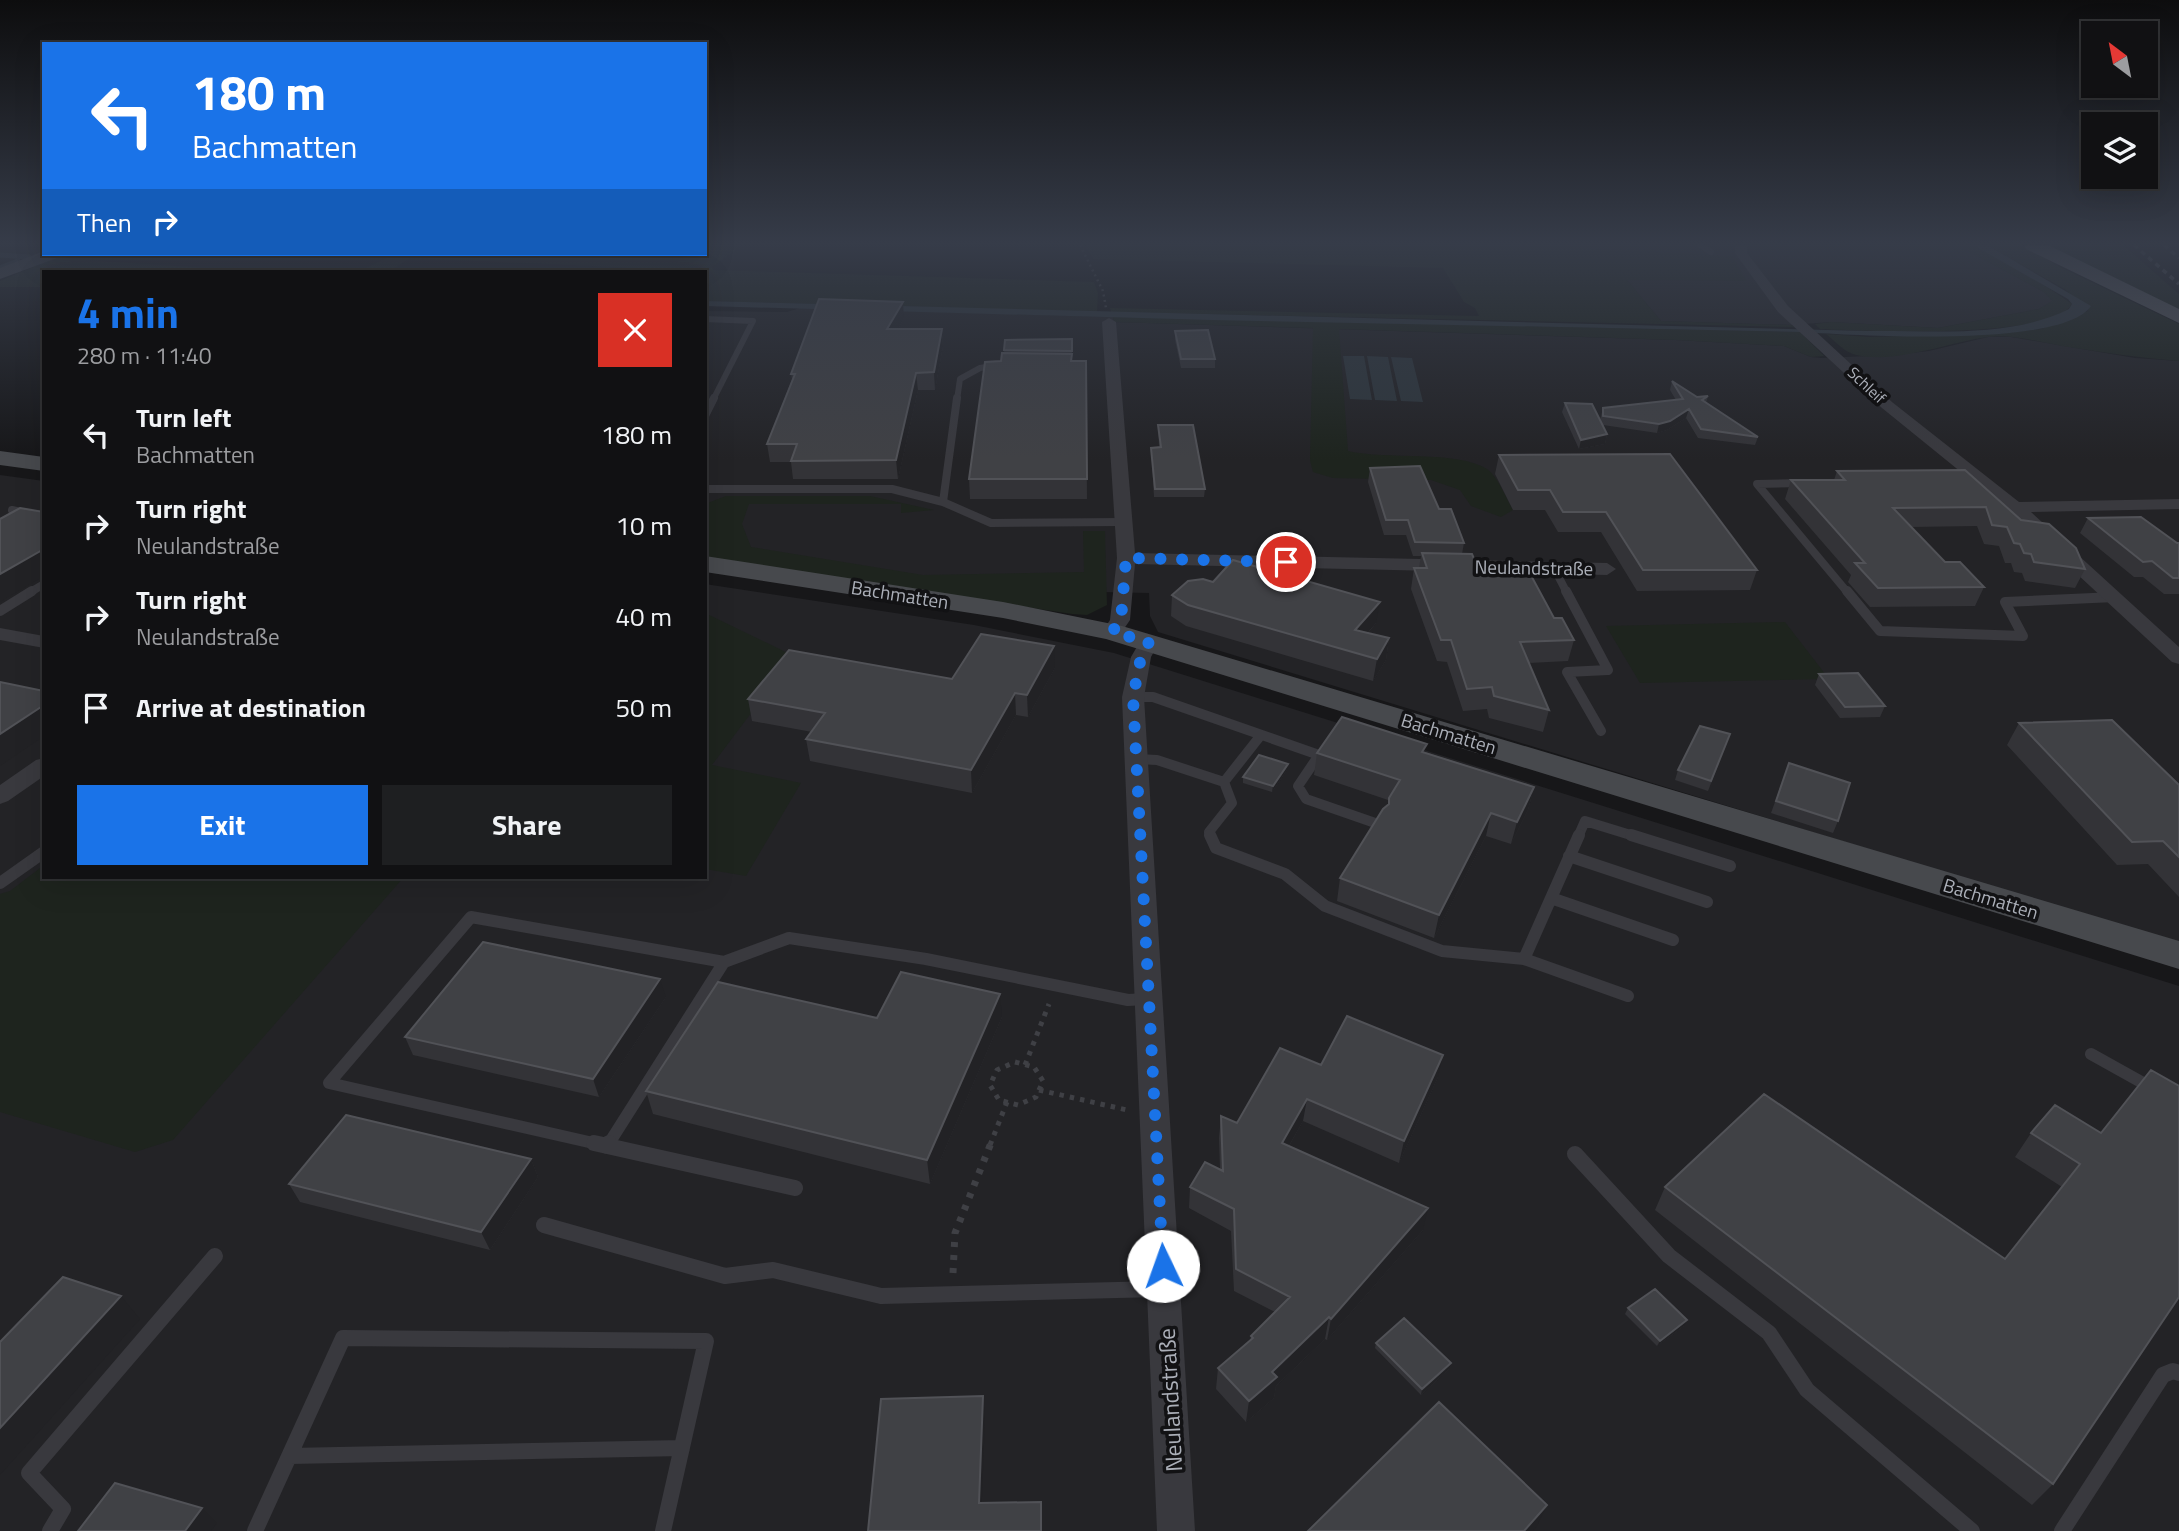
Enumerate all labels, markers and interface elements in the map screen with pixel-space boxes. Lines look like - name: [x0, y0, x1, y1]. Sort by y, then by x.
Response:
- north arrow: [2081, 21, 2158, 98]
- map controls: [2081, 21, 2158, 189]
- text: 180 m: [192, 54, 326, 129]
- icon: left: [77, 70, 168, 161]
- button: layers: [2081, 112, 2158, 189]
- text: Bachmatten: [192, 122, 357, 170]
- text: Then: [77, 203, 132, 242]
- icon: right: [146, 203, 184, 241]
- text: 4 min: [77, 280, 179, 344]
- button: close: [598, 293, 672, 367]
- text: 280 m · 11:40: [77, 338, 212, 373]
- street label: Schleif: [1842, 361, 1892, 410]
- text: Turn left: [136, 398, 231, 437]
- text: 180 m: [601, 415, 672, 454]
- icon: left: [77, 416, 115, 454]
- text: Bachmatten: [136, 437, 255, 472]
- text: Turn right: [136, 489, 247, 528]
- text: 10 m: [615, 506, 672, 545]
- icon: right: [77, 507, 115, 545]
- text: Neulandstraße: [136, 528, 280, 563]
- pin: [1256, 532, 1316, 592]
- icon: arrive: [1267, 543, 1305, 581]
- street label: Neulandstraße: [1474, 551, 1594, 583]
- street label: Bachmatten: [849, 572, 951, 616]
- text: Turn right: [136, 580, 247, 619]
- text: 40 m: [615, 597, 672, 636]
- icon: right: [77, 598, 115, 636]
- text: Neulandstraße: [136, 619, 280, 654]
- text: Arrive at destination: [136, 688, 366, 727]
- text: 50 m: [615, 688, 672, 727]
- icon: arrive: [77, 689, 115, 727]
- street label: Bachmatten: [1398, 705, 1500, 761]
- button: Exit: [77, 785, 368, 865]
- button: Share: [382, 785, 672, 865]
- street label: Bachmatten: [1940, 870, 2042, 926]
- position arrow: [1126, 1229, 1200, 1303]
- street label: Neulandstraße: [1149, 1327, 1191, 1473]

